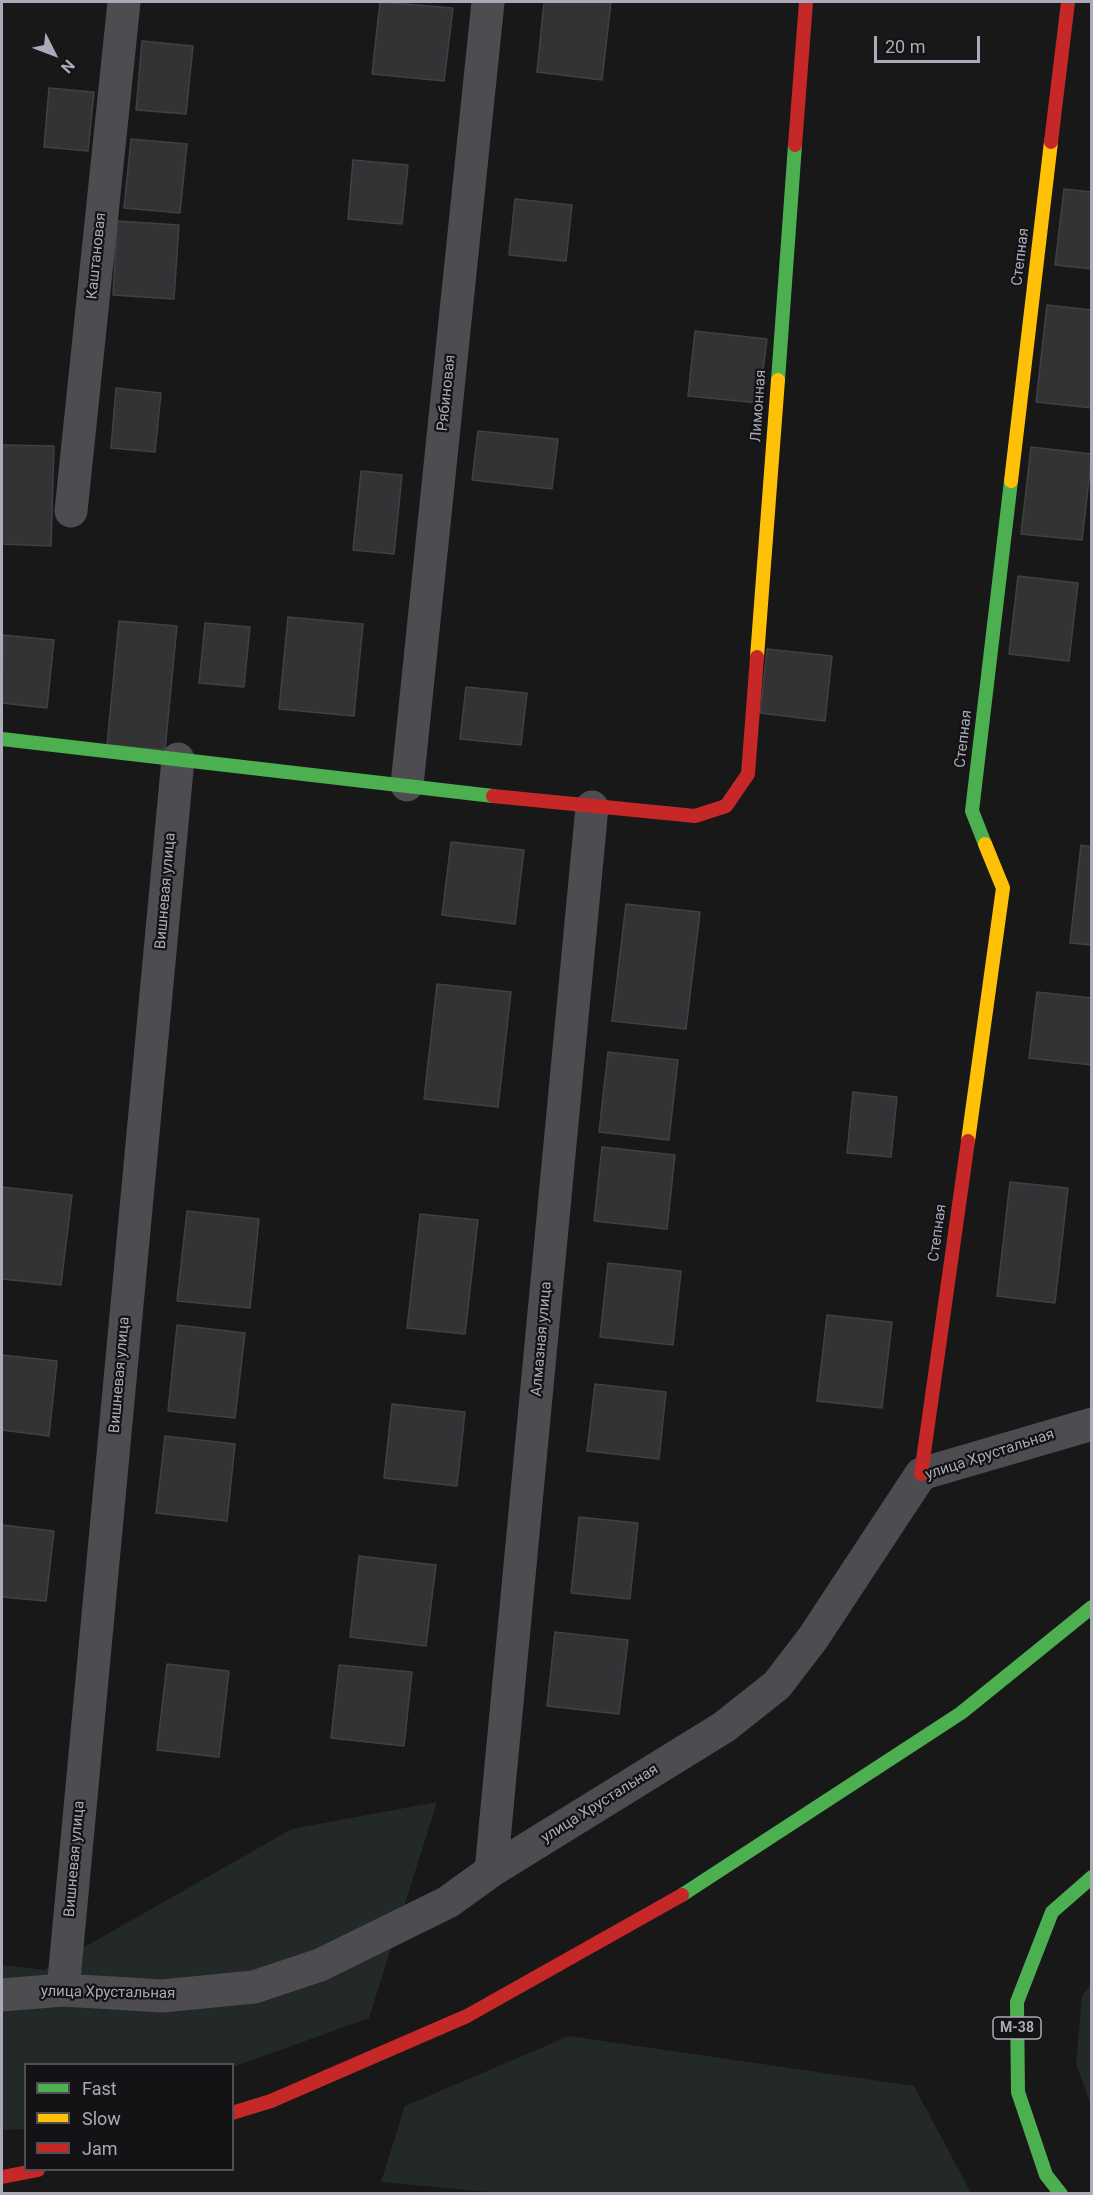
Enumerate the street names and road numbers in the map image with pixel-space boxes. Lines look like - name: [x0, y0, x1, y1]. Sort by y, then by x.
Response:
- street label: Каштановая: [83, 212, 111, 300]
- street label: Степная: [1009, 227, 1033, 287]
- street label: Рябиновая: [434, 354, 460, 432]
- street label: Лимонная: [747, 369, 771, 443]
- street label: Степная: [952, 709, 976, 769]
- street label: Вишневая улица: [152, 832, 180, 950]
- street label: Степная: [925, 1203, 951, 1263]
- street label: Алмазная улица: [528, 1281, 556, 1397]
- street label: Вишневая улица: [106, 1316, 134, 1434]
- street label: улица Хрустальная: [923, 1426, 1057, 1484]
- street label: улица Хрустальная: [538, 1761, 662, 1847]
- street label: Вишневая улица: [61, 1800, 89, 1918]
- street label: улица Хрустальная: [41, 1983, 175, 2003]
- road number: M-38: [993, 2017, 1041, 2039]

